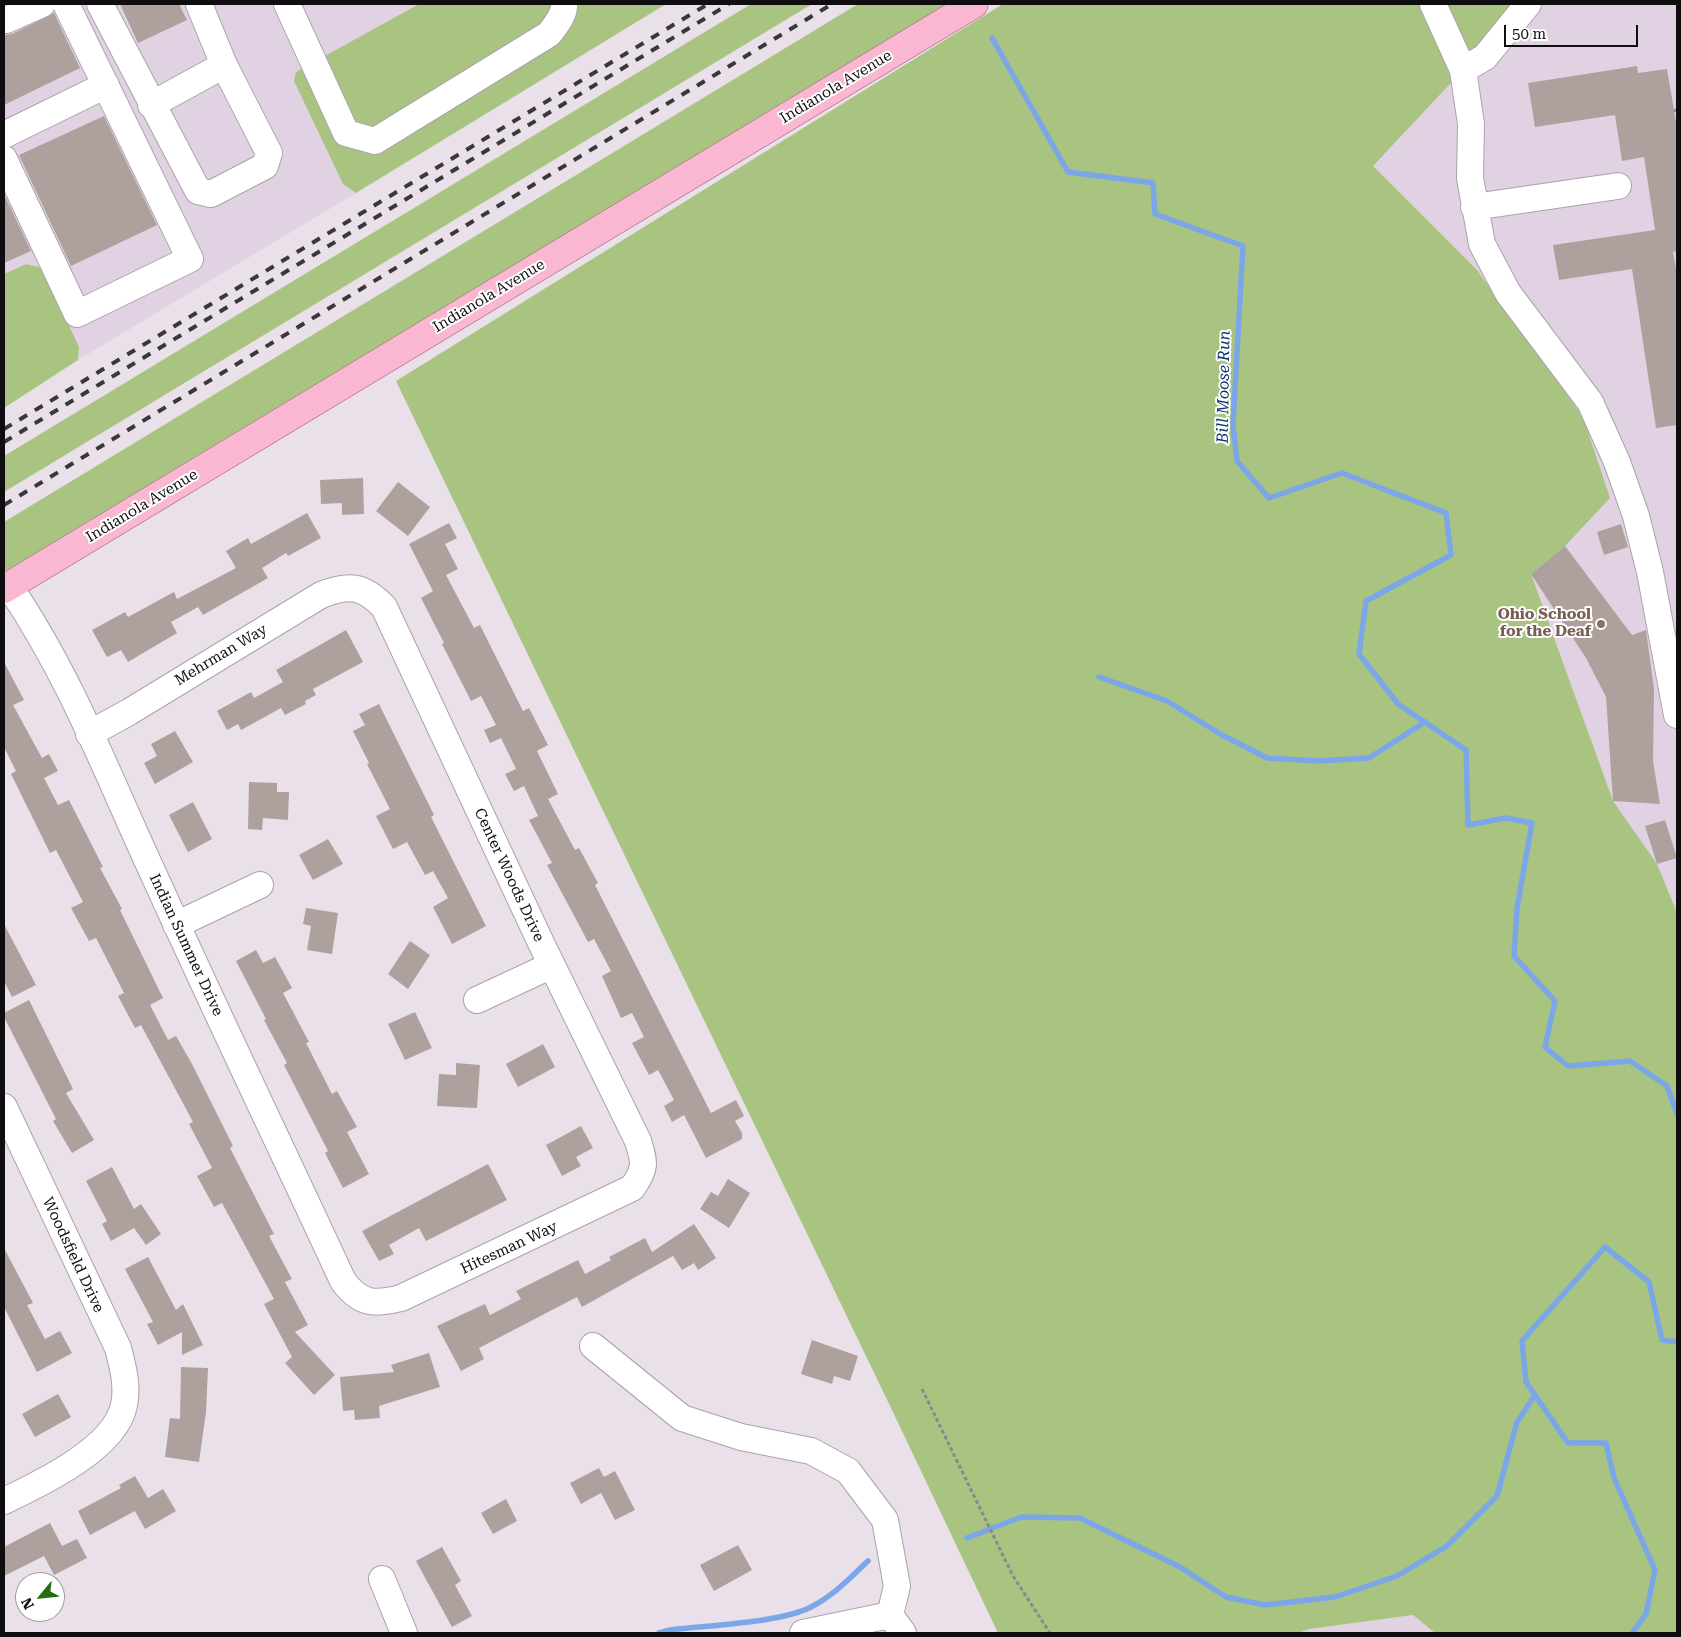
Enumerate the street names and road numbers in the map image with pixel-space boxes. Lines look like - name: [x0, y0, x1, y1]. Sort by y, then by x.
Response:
- street label: Indianola Avenue: [777, 47, 895, 127]
- street label: Indianola Avenue: [430, 256, 548, 336]
- street label: Indianola Avenue: [83, 466, 201, 546]
- street label: Mehrman Way: [172, 620, 270, 690]
- street label: Center Woods Drive: [470, 805, 548, 945]
- street label: Indian Summer Drive: [145, 871, 227, 1019]
- street label: Woodsfield Drive: [38, 1195, 108, 1315]
- street label: Hitesman Way: [458, 1218, 560, 1278]

